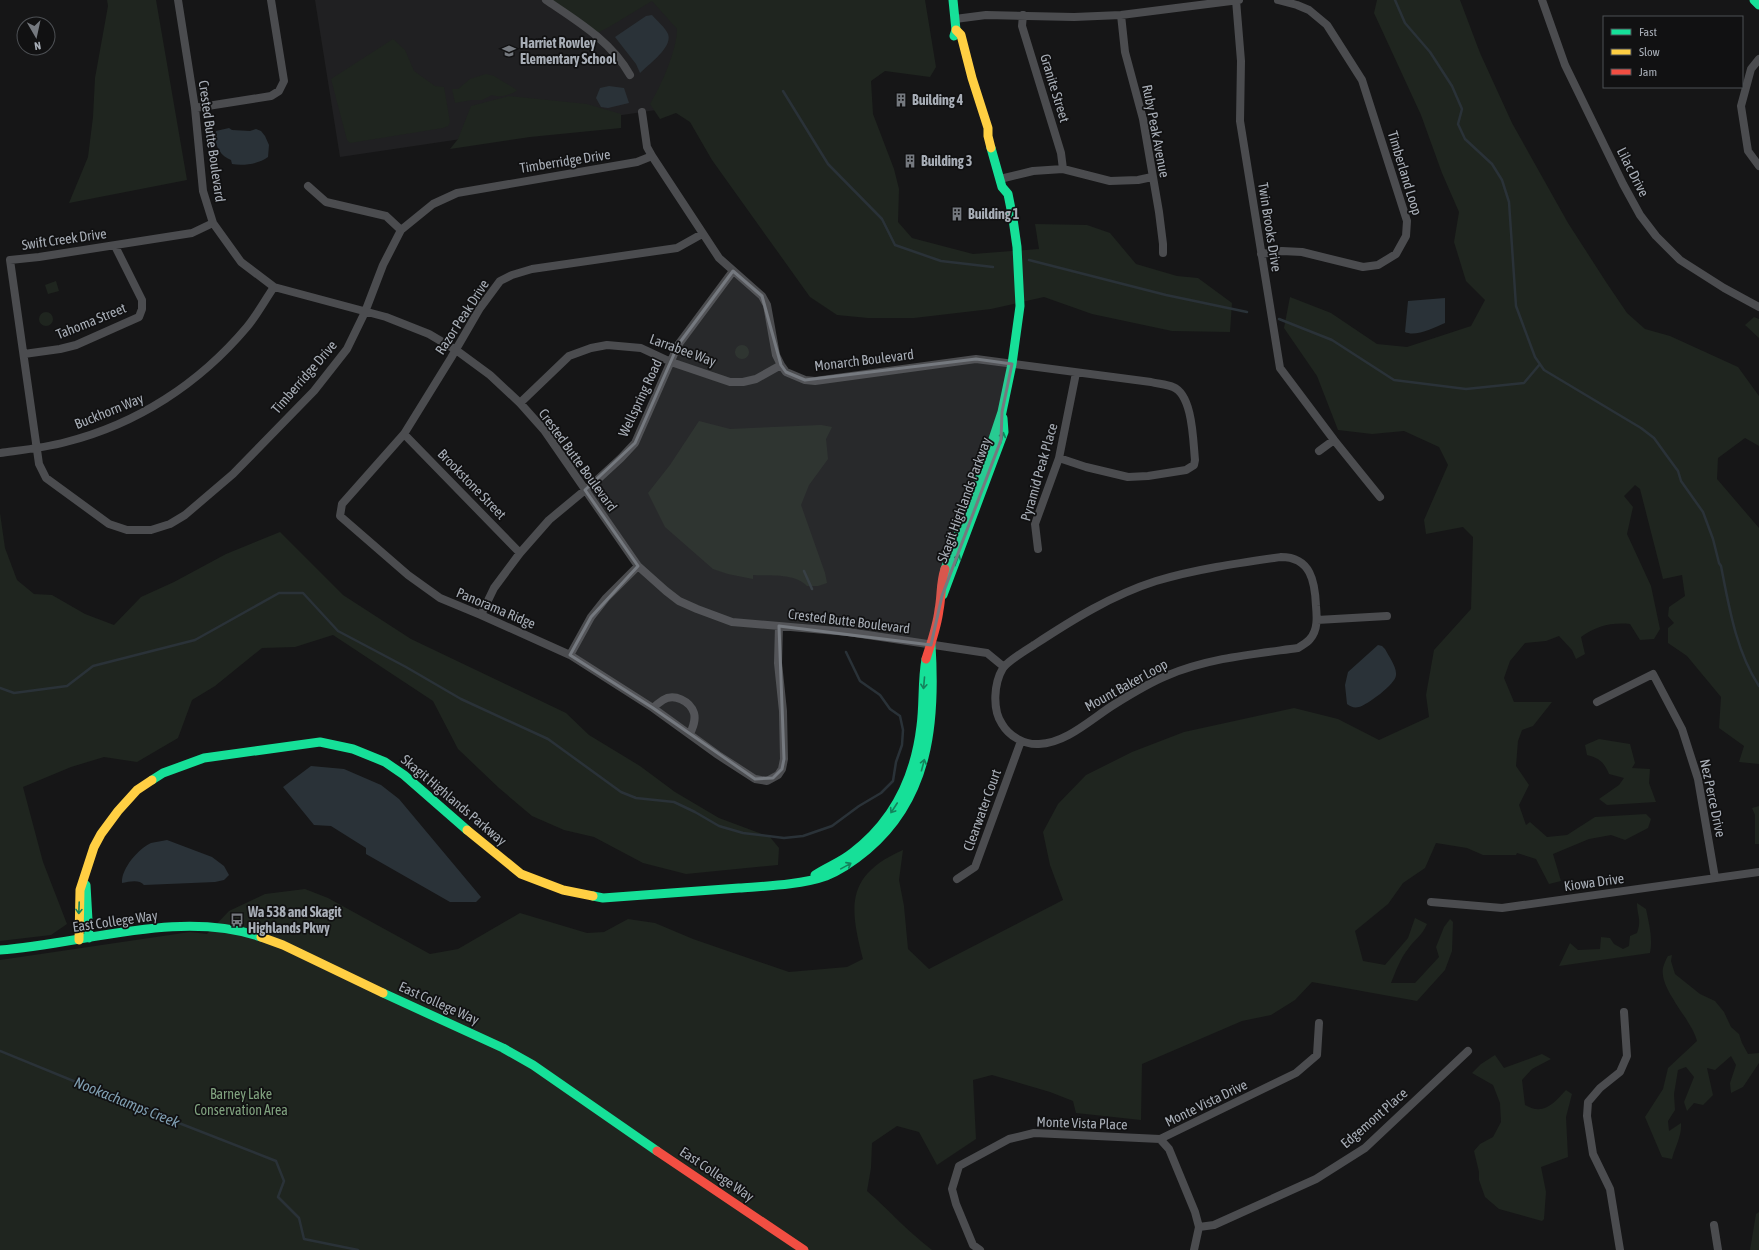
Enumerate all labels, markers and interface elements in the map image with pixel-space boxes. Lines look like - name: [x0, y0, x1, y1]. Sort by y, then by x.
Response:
- north arrow: [16, 16, 56, 56]
- legend: [1603, 16, 1743, 88]
- text: Fast: [1639, 25, 1657, 39]
- place label: Harriet Rowley Elementary School: [520, 35, 616, 67]
- text: N: [33, 39, 42, 52]
- school or university icon: Harriet Rowley Elementary School: [501, 43, 517, 59]
- text: Slow: [1639, 45, 1660, 59]
- street label: Granite Street: [1037, 52, 1073, 124]
- text: Jam: [1639, 65, 1657, 79]
- street label: Crested Butte Boulevard: [196, 79, 228, 203]
- street label: Ruby Peak Avenue: [1139, 83, 1173, 179]
- building icon: Building 4: [893, 92, 909, 108]
- place label: Building 4: [912, 92, 964, 108]
- street label: Timberland Loop: [1385, 129, 1425, 217]
- street label: Lilac Drive: [1614, 145, 1652, 199]
- street label: Timberridge Drive: [519, 146, 611, 176]
- building icon: Building 3: [902, 153, 918, 169]
- place label: Building 3: [921, 153, 972, 169]
- street label: Twin Brooks Drive: [1255, 181, 1285, 273]
- building icon: Building 1: [949, 206, 965, 222]
- place label: Building 1: [968, 206, 1020, 222]
- street label: Swift Creek Drive: [21, 225, 107, 253]
- street label: Razor Peak Drive: [432, 277, 492, 357]
- street label: Tahoma Street: [54, 300, 128, 342]
- street label: Larrabee Way: [648, 331, 719, 370]
- street label: Timberridge Drive: [268, 337, 340, 417]
- street label: Monarch Boulevard: [813, 346, 915, 374]
- street label: Wellspring Road: [615, 357, 665, 439]
- street label: Buckhorn Way: [72, 390, 146, 432]
- street label: Crested Butte Boulevard: [535, 406, 621, 514]
- street label: Pyramid Peak Place: [1017, 421, 1061, 523]
- one-way arrow: [999, 432, 1006, 445]
- street label: Skagit Highlands Parkway: [934, 435, 994, 565]
- street label: Brookstone Street: [435, 446, 509, 522]
- one-way arrow: [953, 554, 961, 566]
- street label: Panorama Ridge: [454, 584, 538, 632]
- street label: Crested Butte Boulevard: [787, 606, 911, 636]
- street label: Mount Baker Loop: [1082, 656, 1170, 714]
- one-way arrow: [921, 676, 928, 689]
- street label: Skagit Highlands Parkway: [398, 751, 510, 849]
- street label: Nez Perce Drive: [1697, 757, 1729, 839]
- one-way arrow: [919, 759, 927, 772]
- street label: Clearwater Court: [960, 767, 1004, 853]
- one-way arrow: [890, 802, 899, 813]
- one-way arrow: [839, 862, 851, 869]
- street label: Kiowa Drive: [1563, 870, 1625, 894]
- one-way arrow: [75, 901, 83, 914]
- place label: Wa 538 and Skagit Highlands Pkwy: [247, 904, 342, 936]
- street label: East College Way: [71, 907, 159, 935]
- bus stop icon: Wa 538 and Skagit Highlands Pkwy: [229, 912, 245, 928]
- street label: East College Way: [397, 978, 482, 1028]
- water label: Nookachamps Creek: [72, 1073, 182, 1131]
- street label: Monte Vista Drive: [1162, 1076, 1250, 1130]
- street label: Edgemont Place: [1338, 1085, 1410, 1151]
- park label: Barney Lake Conservation Area: [194, 1086, 288, 1118]
- street label: Monte Vista Place: [1036, 1113, 1128, 1133]
- street label: East College Way: [677, 1143, 757, 1205]

